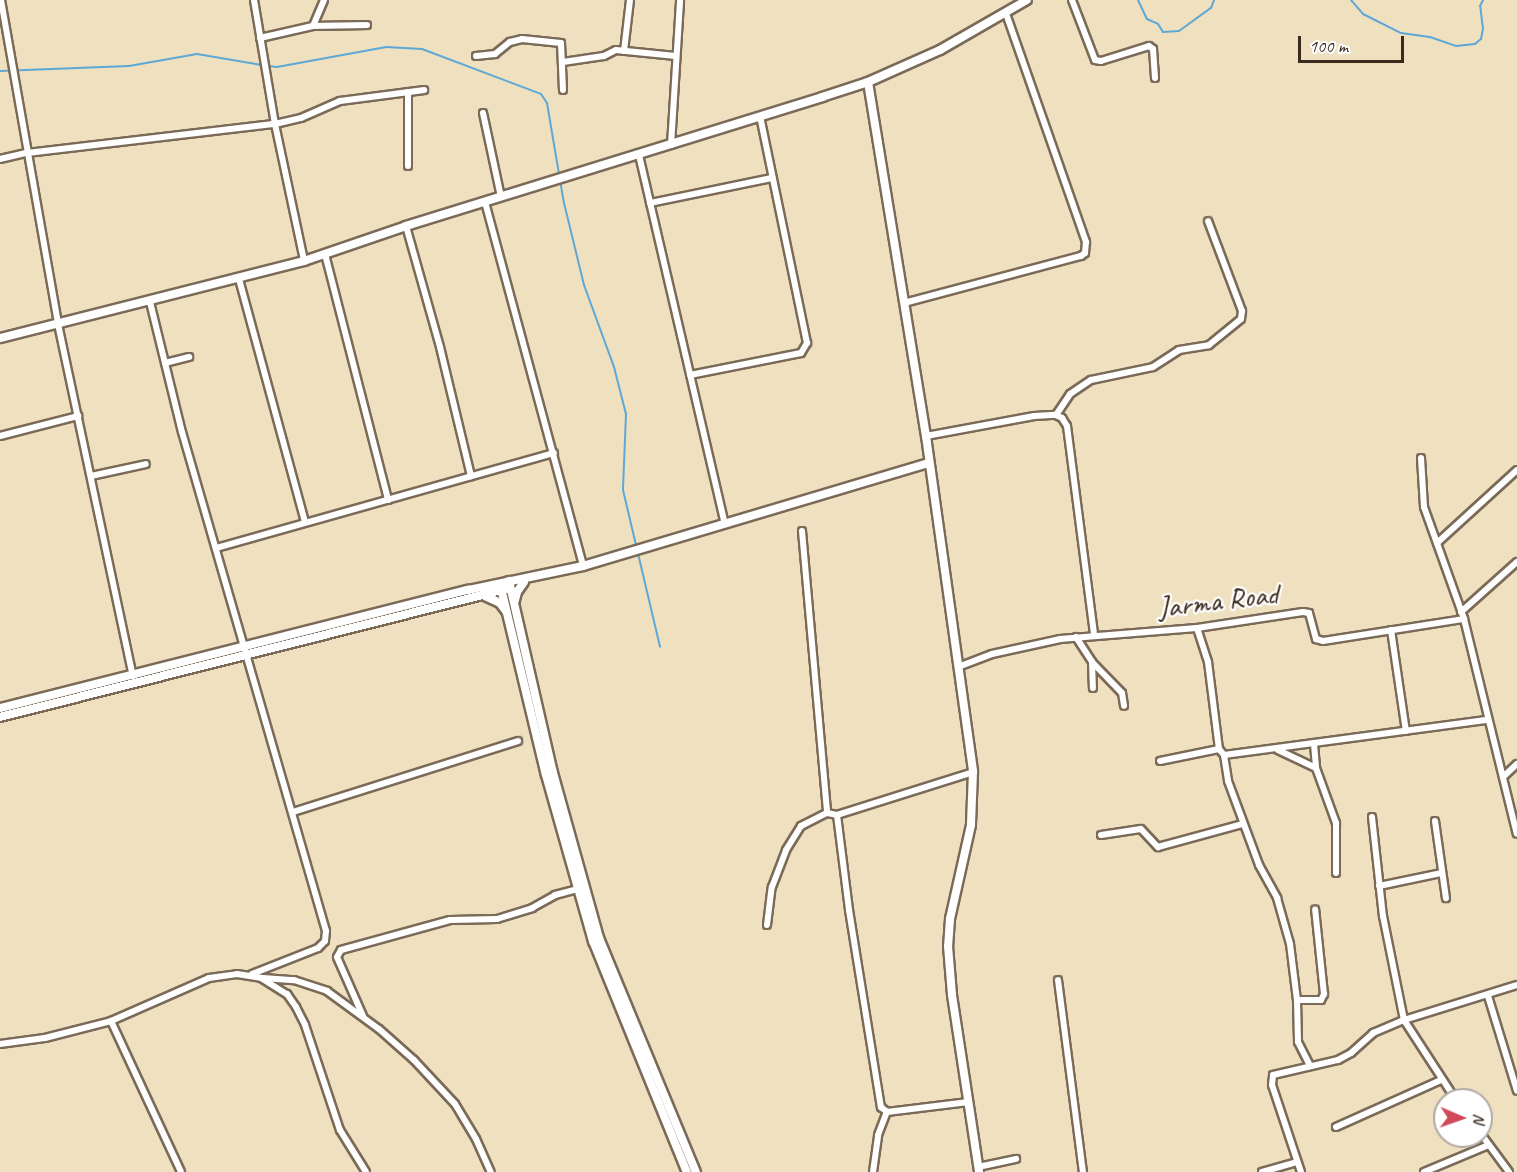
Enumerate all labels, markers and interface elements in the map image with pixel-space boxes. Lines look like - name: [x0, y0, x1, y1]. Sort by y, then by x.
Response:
- scale bar: [1301, 24, 1408, 62]
- text: 100 m: [1309, 35, 1348, 57]
- street label: Jarma Road: [1156, 575, 1280, 625]
- north arrow: [1433, 1088, 1493, 1148]
- text: N: [1469, 1113, 1489, 1124]

